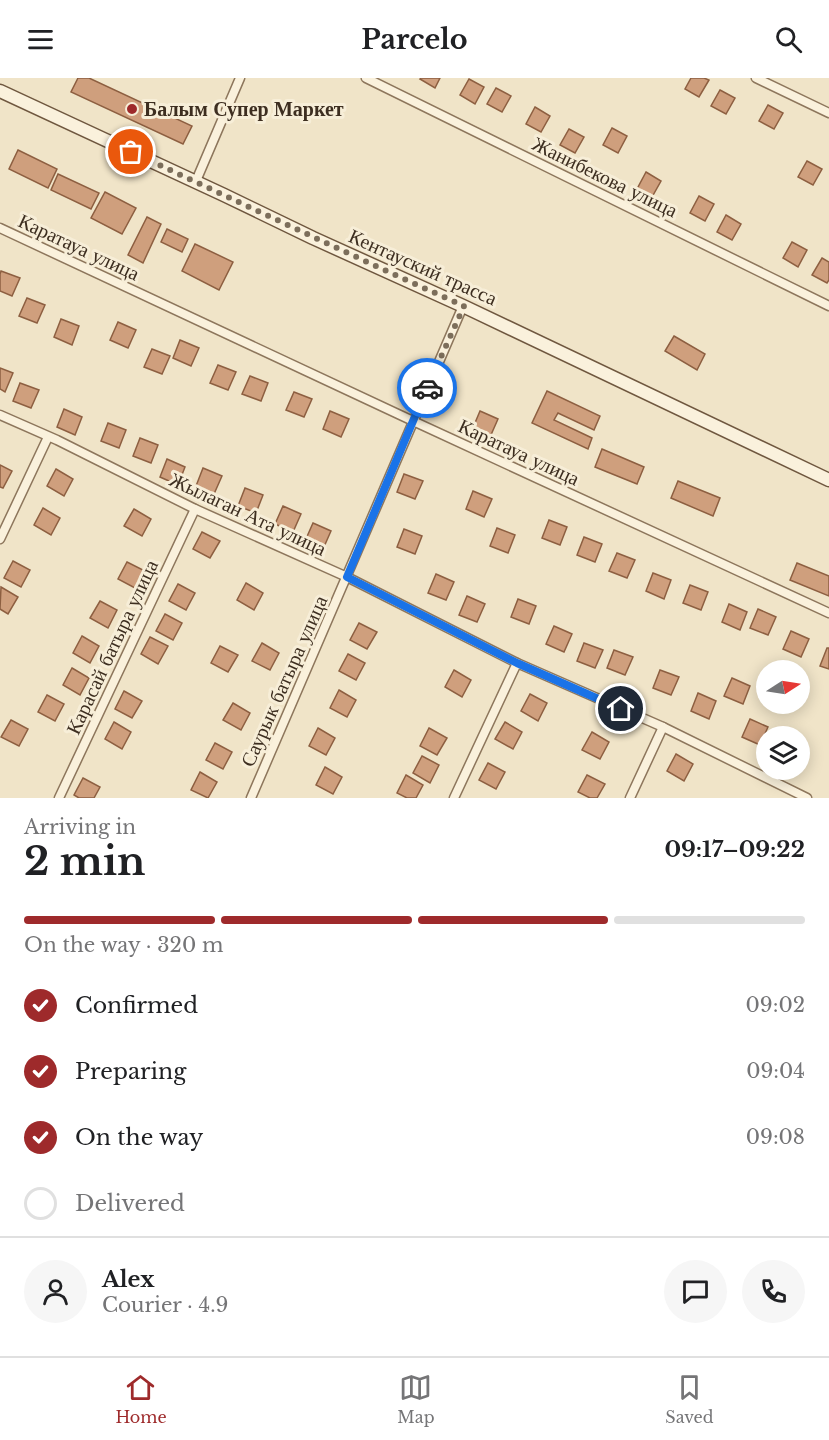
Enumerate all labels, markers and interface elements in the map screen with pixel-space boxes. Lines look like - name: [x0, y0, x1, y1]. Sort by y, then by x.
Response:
- icon: menu: [24, 23, 57, 56]
- text: Parcelo: [361, 23, 468, 56]
- icon: search: [772, 23, 805, 56]
- place label: Балым Супер Маркет: [144, 97, 344, 121]
- marker: Балым Супер Маркет: [125, 102, 139, 116]
- pin: [105, 126, 156, 177]
- street label: Жанибекова улица: [529, 131, 682, 223]
- icon: bag: [114, 135, 147, 168]
- street label: Каратауа улица: [15, 208, 143, 286]
- street label: Кентауский трасса: [345, 224, 501, 310]
- courier: [397, 358, 457, 418]
- icon: car: [411, 372, 444, 405]
- street label: Каратауа улица: [455, 413, 583, 491]
- street label: Жылаган Ата улица: [166, 467, 330, 561]
- street label: Карасай батыра улица: [61, 556, 163, 738]
- street label: Саурык батыра улица: [235, 592, 333, 770]
- north arrow: [756, 660, 810, 714]
- map controls: [756, 660, 810, 780]
- pin: [595, 683, 646, 734]
- icon: home: [604, 692, 637, 725]
- button: layers: [756, 726, 810, 780]
- text: Arriving in: [24, 815, 136, 839]
- text: 09:17–09:22: [664, 836, 805, 863]
- text: 2 min: [24, 837, 145, 886]
- text: On the way · 320 m: [24, 933, 223, 957]
- icon: check: [24, 989, 57, 1022]
- text: Confirmed: [75, 992, 198, 1019]
- text: 09:02: [746, 993, 805, 1017]
- icon: check: [24, 1055, 57, 1088]
- text: Preparing: [75, 1058, 186, 1085]
- text: 09:04: [746, 1059, 805, 1083]
- icon: check: [24, 1121, 57, 1154]
- text: On the way: [75, 1124, 203, 1151]
- text: 09:08: [746, 1125, 805, 1149]
- text: Delivered: [75, 1190, 185, 1217]
- button: person: [24, 1260, 87, 1323]
- button: chat: [664, 1260, 727, 1323]
- button: phone: [742, 1260, 805, 1323]
- text: Alex: [102, 1266, 155, 1293]
- text: Courier · 4.9: [102, 1293, 228, 1317]
- tab: Home: [115, 1371, 167, 1427]
- tab: Map: [397, 1371, 435, 1427]
- tab: Saved: [665, 1371, 714, 1427]

